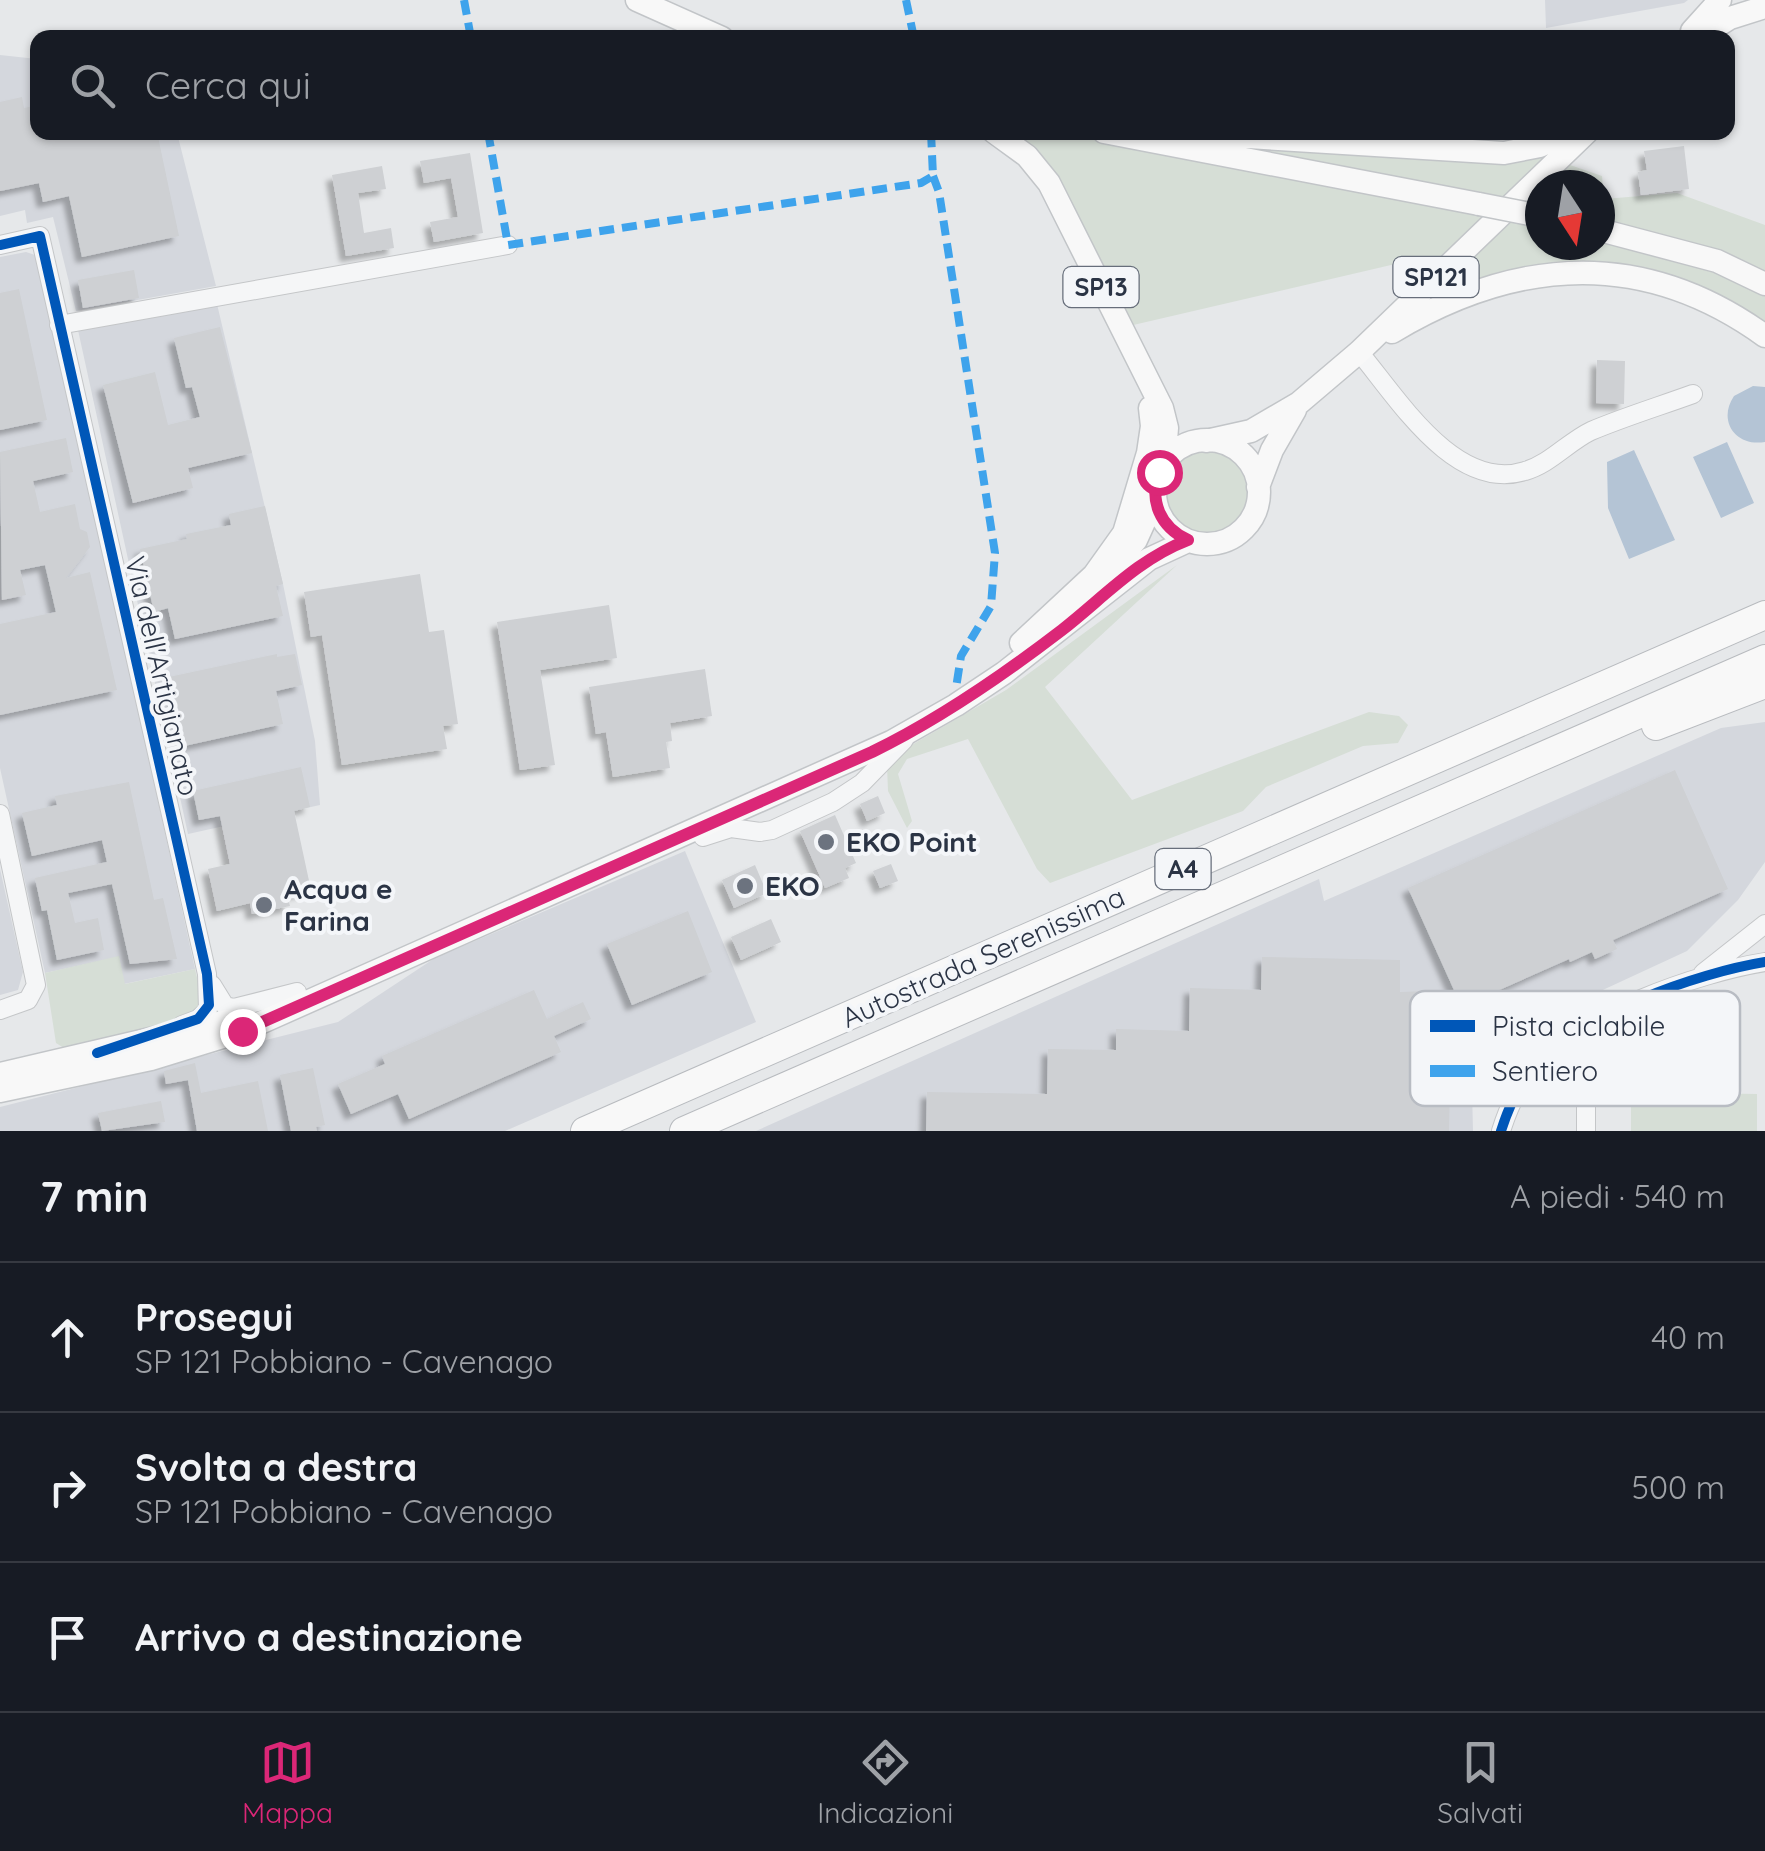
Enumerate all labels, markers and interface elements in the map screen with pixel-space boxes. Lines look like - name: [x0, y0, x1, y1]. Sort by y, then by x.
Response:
- search box: [30, 30, 1735, 140]
- icon: search: [65, 58, 120, 113]
- text: Cerca qui: [145, 61, 311, 109]
- north arrow: [1525, 170, 1615, 260]
- road number: SP121: [1394, 257, 1478, 297]
- road number: SP13: [1064, 267, 1138, 307]
- route start: [1137, 450, 1183, 496]
- street label: Via dell'Artigianato: [118, 553, 207, 799]
- place label: EKO Point: [846, 824, 977, 859]
- marker: EKO Point: [815, 831, 837, 853]
- road number: A4: [1156, 849, 1210, 889]
- place label: EKO: [765, 868, 820, 903]
- place label: Acqua e Farina: [284, 871, 392, 938]
- marker: EKO: [734, 875, 756, 897]
- street label: Autostrada Serenissima: [836, 878, 1130, 1035]
- marker: Acqua e Farina: [253, 894, 275, 916]
- legend: [1410, 991, 1740, 1106]
- text: Pista ciclabile: [1492, 1008, 1665, 1043]
- route end: [220, 1009, 266, 1055]
- text: Sentiero: [1492, 1053, 1598, 1088]
- text: 7 min: [40, 1170, 149, 1223]
- text: A piedi · 540 m: [1510, 1176, 1725, 1216]
- text: Prosegui: [135, 1293, 293, 1341]
- icon: ahead: [40, 1310, 95, 1365]
- text: 40 m: [1651, 1317, 1725, 1357]
- text: SP 121 Pobbiano - Cavenago: [135, 1341, 553, 1381]
- text: Svolta a destra: [135, 1443, 417, 1491]
- icon: right: [40, 1460, 95, 1515]
- text: 500 m: [1632, 1467, 1725, 1507]
- text: SP 121 Pobbiano - Cavenago: [135, 1491, 553, 1531]
- icon: arrive: [40, 1610, 95, 1665]
- text: Arrivo a destinazione: [135, 1613, 523, 1661]
- tab: Mappa: [242, 1735, 333, 1830]
- tab: Indicazioni: [817, 1735, 953, 1830]
- tab: Salvati: [1437, 1735, 1523, 1830]

